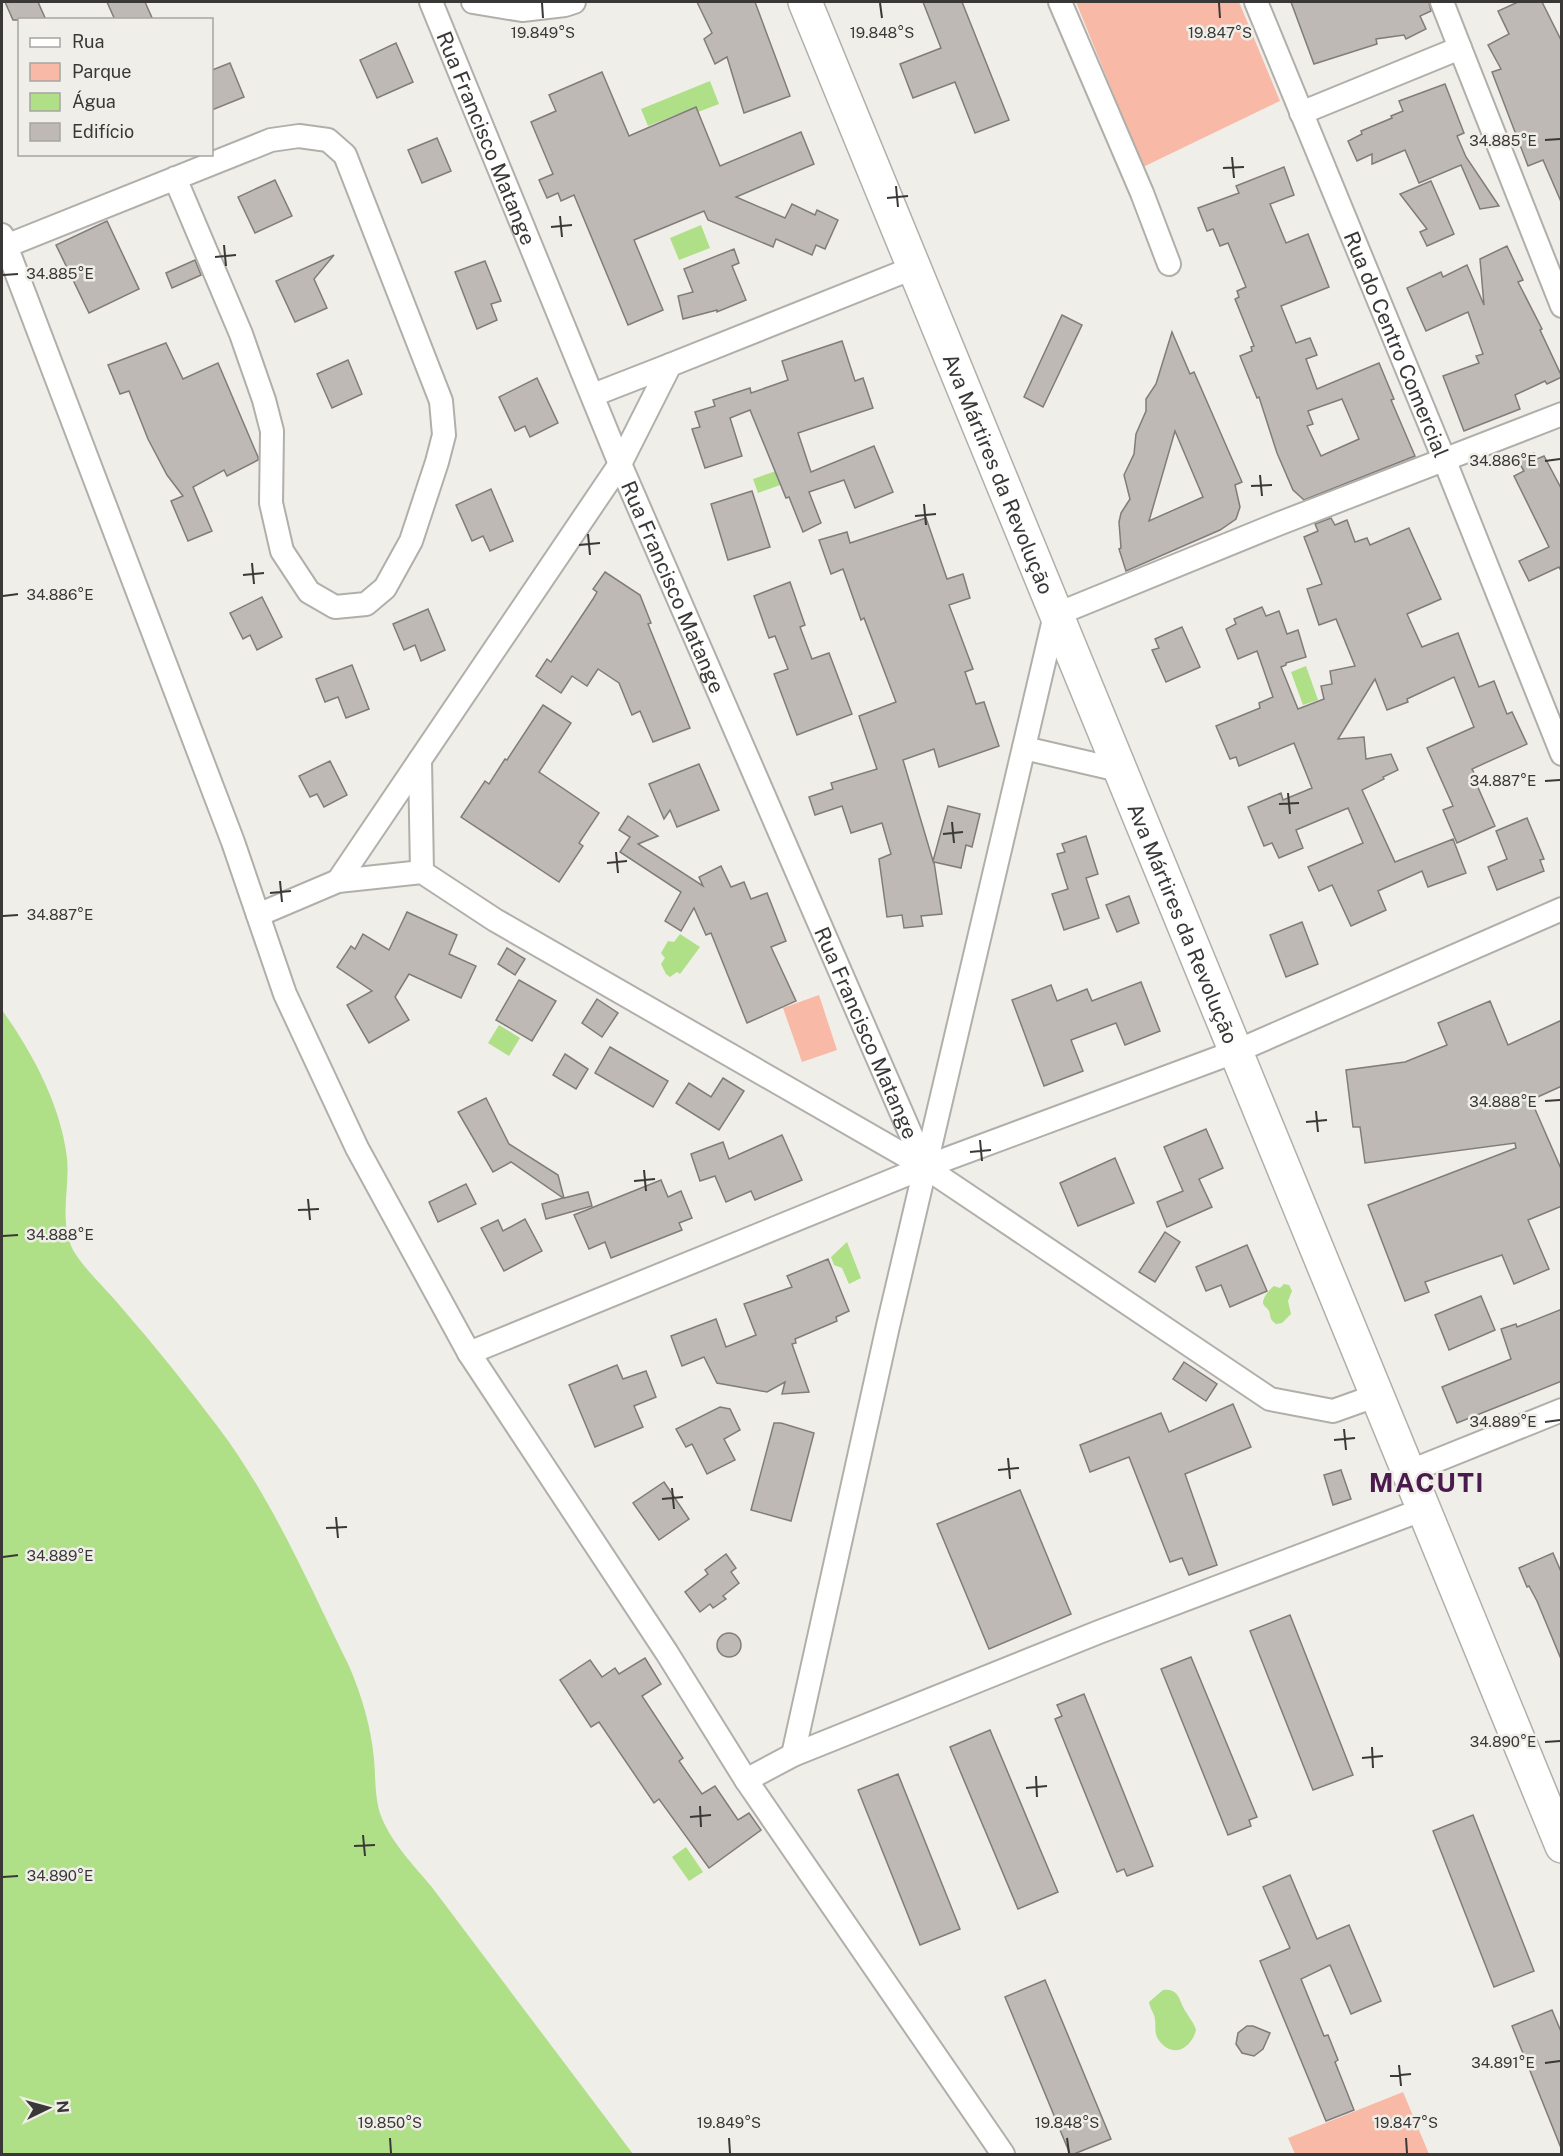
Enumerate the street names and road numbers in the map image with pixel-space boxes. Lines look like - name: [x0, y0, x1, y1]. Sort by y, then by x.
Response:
- street label: Rua Francisco Matange: [432, 28, 542, 249]
- street label: Rua do Centro Comercial: [1339, 227, 1454, 461]
- street label: Ava Mártires da Revolução: [938, 350, 1059, 598]
- street label: Rua Francisco Matange: [616, 477, 730, 697]
- street label: Ava Mártires da Revolução: [1123, 799, 1244, 1047]
- street label: Rua Francisco Matange: [810, 923, 924, 1142]

